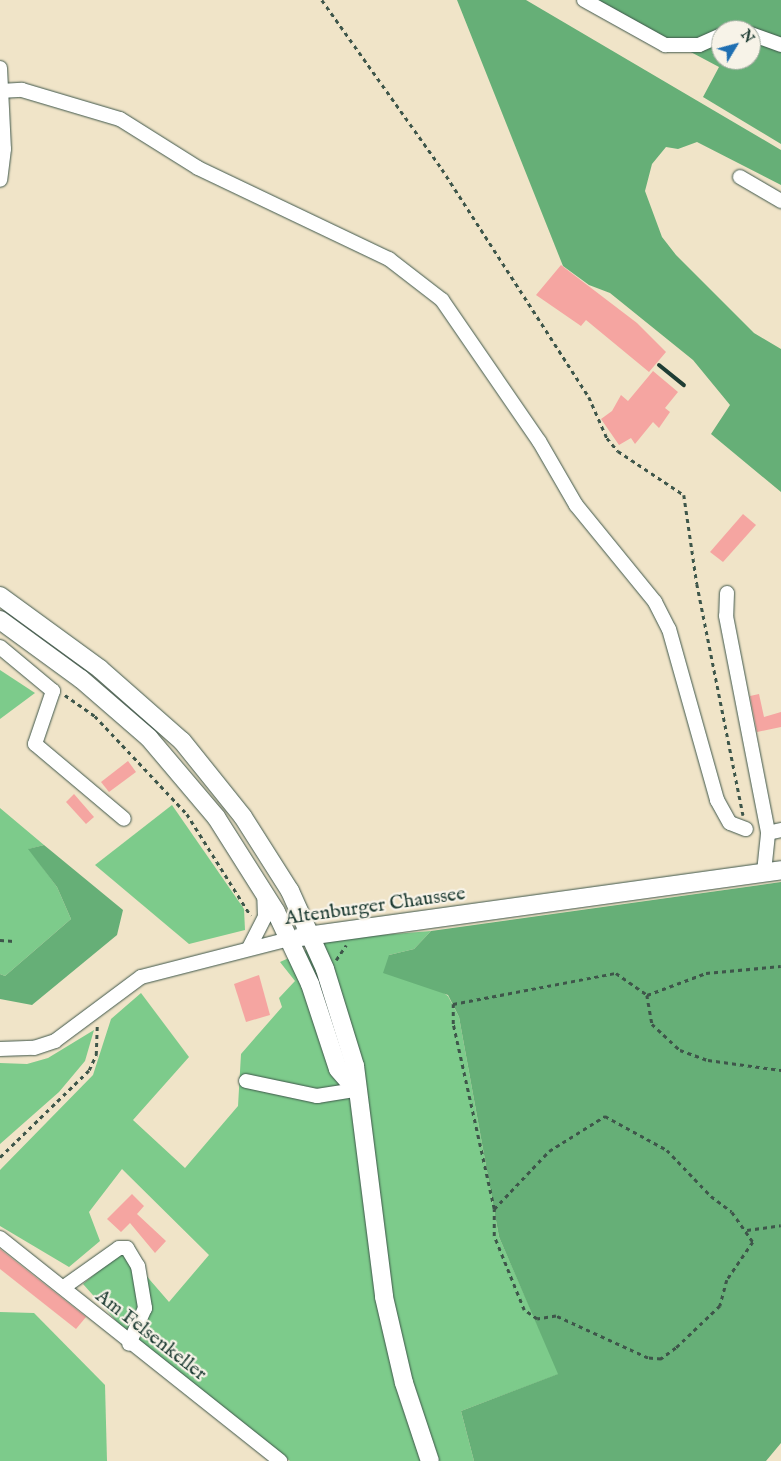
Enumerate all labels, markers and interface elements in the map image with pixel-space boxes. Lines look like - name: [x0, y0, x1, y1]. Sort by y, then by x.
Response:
- north arrow: [711, 20, 761, 70]
- text: N: [736, 26, 758, 47]
- street label: Altenburger Chaussee: [283, 881, 467, 931]
- street label: Am Felsenkeller: [91, 1284, 211, 1386]

